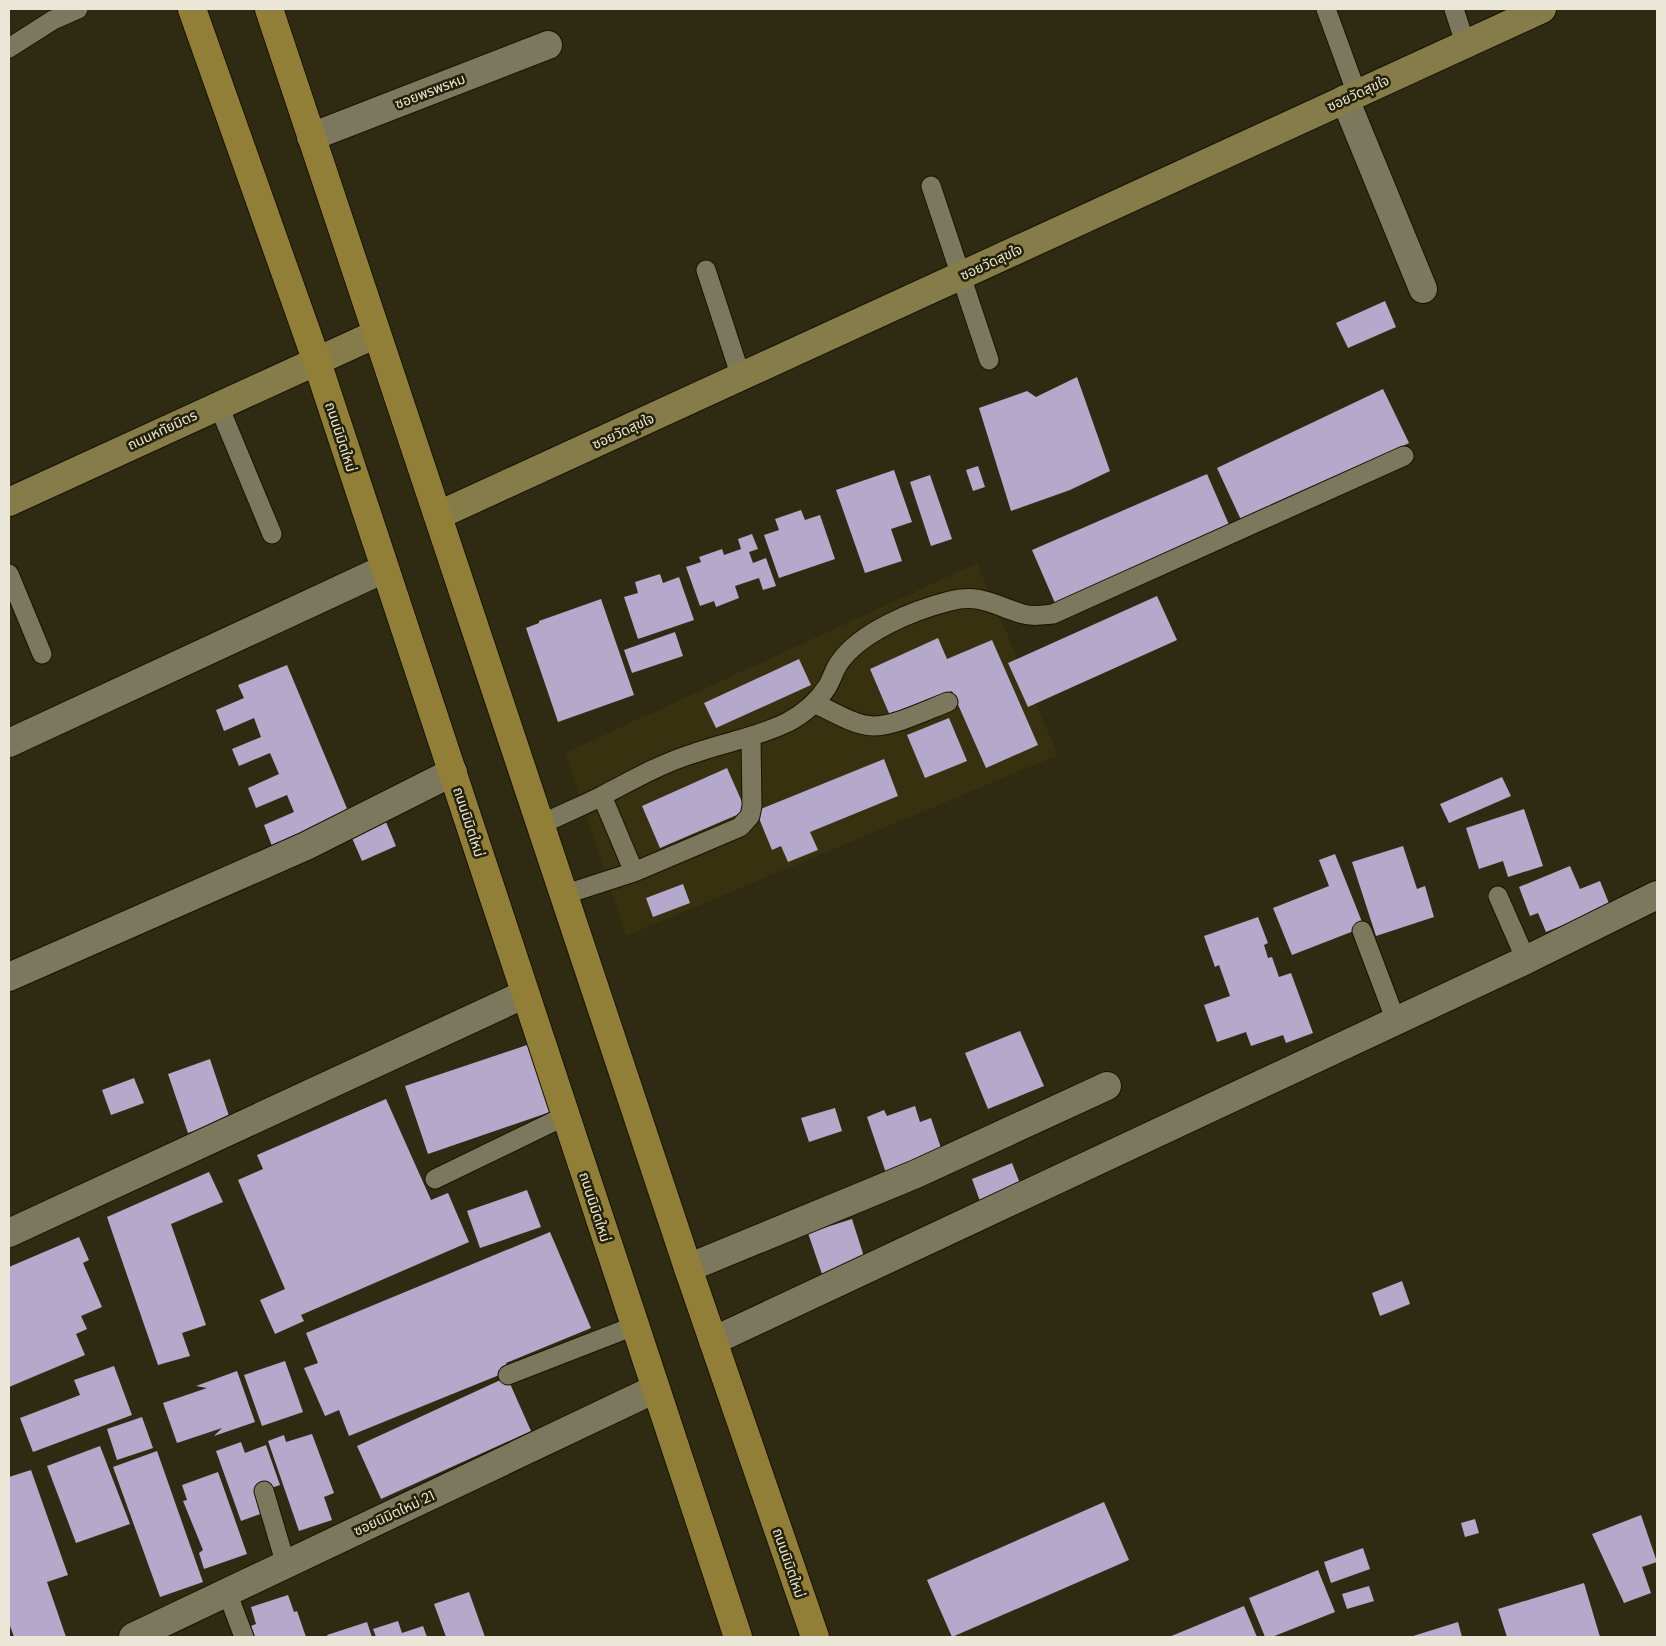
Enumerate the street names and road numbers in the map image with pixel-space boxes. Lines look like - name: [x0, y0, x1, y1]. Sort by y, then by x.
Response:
- street label: ซอยพรพรหม: [392, 68, 468, 114]
- street label: ซอยวัดสุขใจ: [1324, 70, 1392, 116]
- street label: ซอยวัดสุขใจ: [957, 239, 1025, 285]
- street label: ถนนนิมิตใหม่: [320, 399, 362, 475]
- street label: ถนนหทัยมิตร: [124, 405, 200, 455]
- street label: ซอยวัดสุขใจ: [589, 408, 657, 454]
- street label: ถนนนิมิตใหม่: [448, 784, 490, 860]
- street label: ถนนนิมิตใหม่: [574, 1169, 616, 1245]
- street label: ซอยนิมิตใหม่ 21: [350, 1485, 438, 1541]
- street label: ถนนนิมิตใหม่: [768, 1525, 810, 1601]

